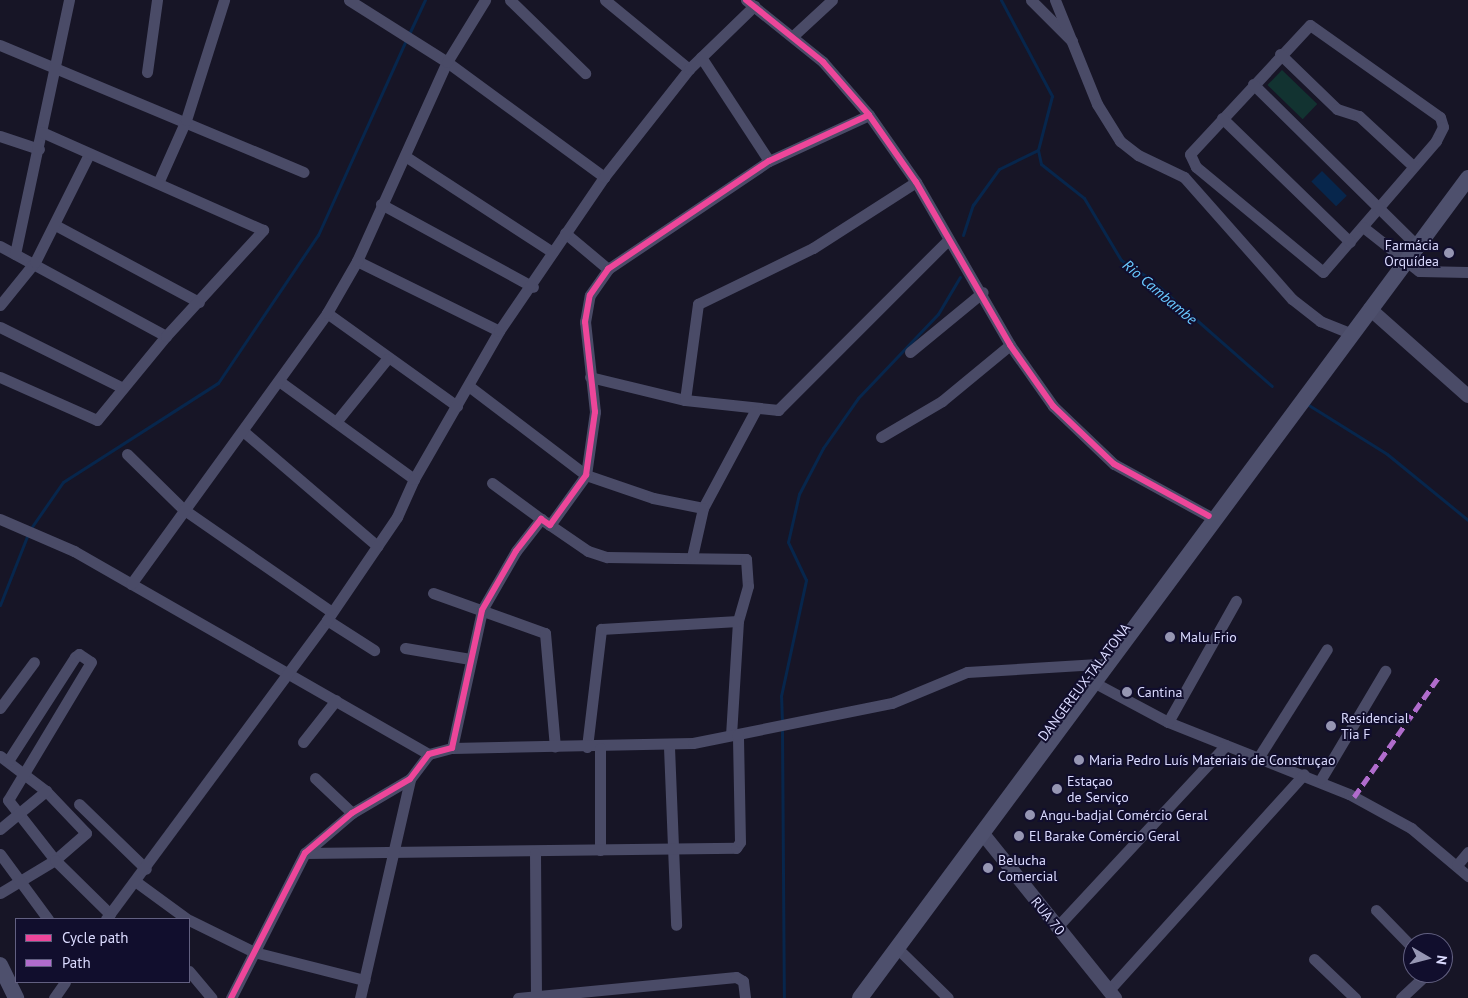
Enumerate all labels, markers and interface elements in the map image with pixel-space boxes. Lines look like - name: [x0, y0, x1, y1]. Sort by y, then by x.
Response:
- place label: Farmácia Orquídea: [1384, 237, 1439, 270]
- marker: Farmácia Orquídea: [1443, 247, 1455, 259]
- water label: Rio Cambambe: [1119, 256, 1201, 328]
- street label: DANGEREUX-TALATONA: [1034, 620, 1134, 744]
- place label: Malu Frio: [1180, 629, 1237, 645]
- marker: Malu Frio: [1164, 631, 1176, 643]
- place label: Cantina: [1137, 684, 1182, 700]
- marker: Cantina: [1121, 686, 1133, 698]
- place label: Residencial Tia F: [1341, 710, 1409, 742]
- marker: Residencial Tia F: [1325, 720, 1337, 732]
- place label: Maria Pedro Luís Materiais de Construçao: [1089, 752, 1335, 768]
- marker: Maria Pedro Luís Materiais de Construçao: [1073, 754, 1085, 766]
- place label: Estaçao de Serviço: [1067, 773, 1129, 806]
- marker: Estaçao de Serviço: [1051, 783, 1063, 795]
- place label: Angu-badjal Comércio Geral: [1040, 807, 1208, 823]
- marker: Angu-badjal Comércio Geral: [1024, 809, 1036, 821]
- place label: El Barake Comércio Geral: [1029, 828, 1180, 844]
- marker: El Barake Comércio Geral: [1013, 830, 1025, 842]
- place label: Belucha Comercial: [998, 852, 1057, 884]
- marker: Belucha Comercial: [982, 862, 994, 874]
- street label: RUA 70: [1027, 893, 1069, 939]
- legend: [15, 918, 190, 983]
- text: Cycle path: [62, 928, 128, 947]
- north arrow: [1403, 933, 1453, 983]
- text: Path: [62, 953, 91, 972]
- text: N: [1432, 954, 1451, 966]

